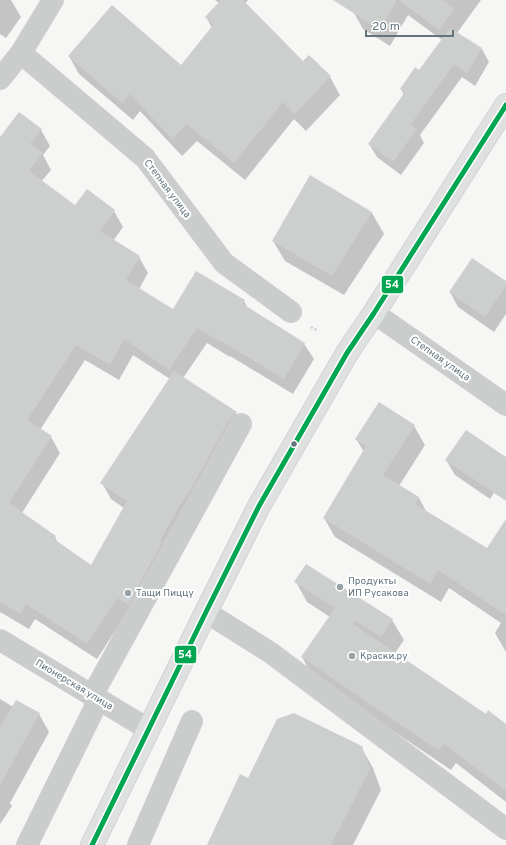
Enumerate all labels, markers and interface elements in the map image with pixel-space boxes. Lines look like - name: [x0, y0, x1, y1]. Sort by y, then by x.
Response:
- scale bar: [366, 12, 453, 38]
- text: 20 m: [372, 19, 400, 35]
- street label: Степная улица: [141, 157, 193, 221]
- line badge: 54: [381, 275, 404, 294]
- text: 54: [385, 278, 399, 292]
- street label: Степная улица: [407, 334, 473, 384]
- unlabelled marker: [289, 439, 299, 449]
- place label: Продукты ИП Русакова: [348, 575, 409, 600]
- marker: Продукты ИП Русакова: [335, 582, 345, 592]
- place label: Тащи Пиццу: [136, 587, 194, 600]
- marker: Тащи Пиццу: [123, 588, 133, 598]
- line badge: 54: [174, 645, 197, 664]
- text: 54: [178, 648, 192, 662]
- place label: Краски.ру: [360, 650, 407, 663]
- marker: Краски.ру: [347, 651, 357, 661]
- street label: Пионерская улица: [33, 657, 115, 713]

